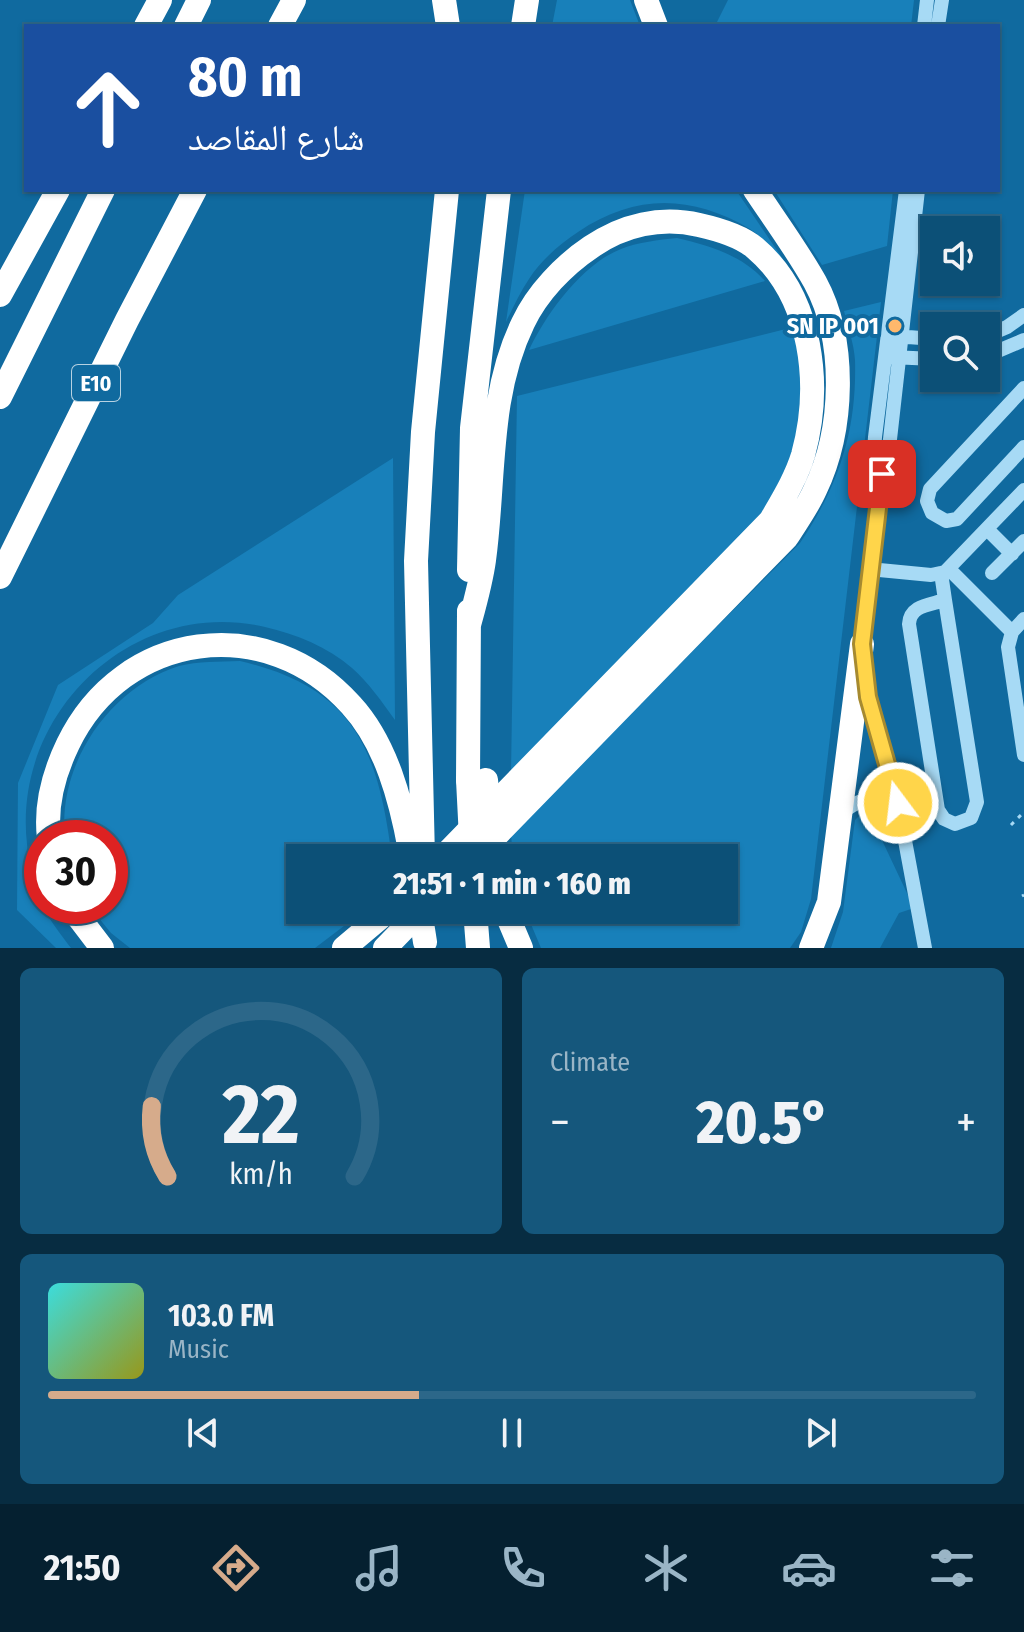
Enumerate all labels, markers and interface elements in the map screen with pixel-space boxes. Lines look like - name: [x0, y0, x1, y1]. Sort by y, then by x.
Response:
- text: 80 m: [188, 44, 303, 111]
- icon: ahead: [56, 56, 160, 160]
- text: شارع المقاصد: [188, 116, 364, 160]
- map controls: [920, 216, 1000, 392]
- button: sound: [920, 216, 1000, 296]
- place label: SN IP 001: [787, 312, 879, 340]
- button: search: [920, 312, 1000, 392]
- marker: SN IP 001: [886, 317, 904, 335]
- road number: E10: [72, 365, 120, 401]
- pin: [848, 440, 916, 508]
- icon: arrive: [860, 452, 904, 496]
- position arrow: [856, 761, 940, 845]
- speed limit sign: 30: [24, 820, 128, 924]
- text: 21:51 · 1 min · 160 m: [393, 866, 631, 902]
- text: Climate: [550, 1047, 630, 1078]
- text: 22: [221, 1065, 300, 1165]
- text: 20.5°: [696, 1087, 830, 1159]
- text: −: [550, 1096, 570, 1149]
- text: +: [956, 1096, 976, 1149]
- text: km/h: [229, 1157, 293, 1192]
- text: 103.0 FM: [168, 1298, 274, 1334]
- text: Music: [168, 1334, 229, 1365]
- icon: previous: [181, 1411, 225, 1455]
- icon: pause: [490, 1411, 534, 1455]
- icon: next: [799, 1411, 843, 1455]
- icon: directions: [208, 1540, 264, 1596]
- icon: music: [351, 1540, 407, 1596]
- icon: phone: [495, 1540, 551, 1596]
- icon: climate: [638, 1540, 694, 1596]
- icon: car: [781, 1540, 837, 1596]
- icon: filters: [924, 1540, 980, 1596]
- text: 21:50: [44, 1546, 121, 1590]

